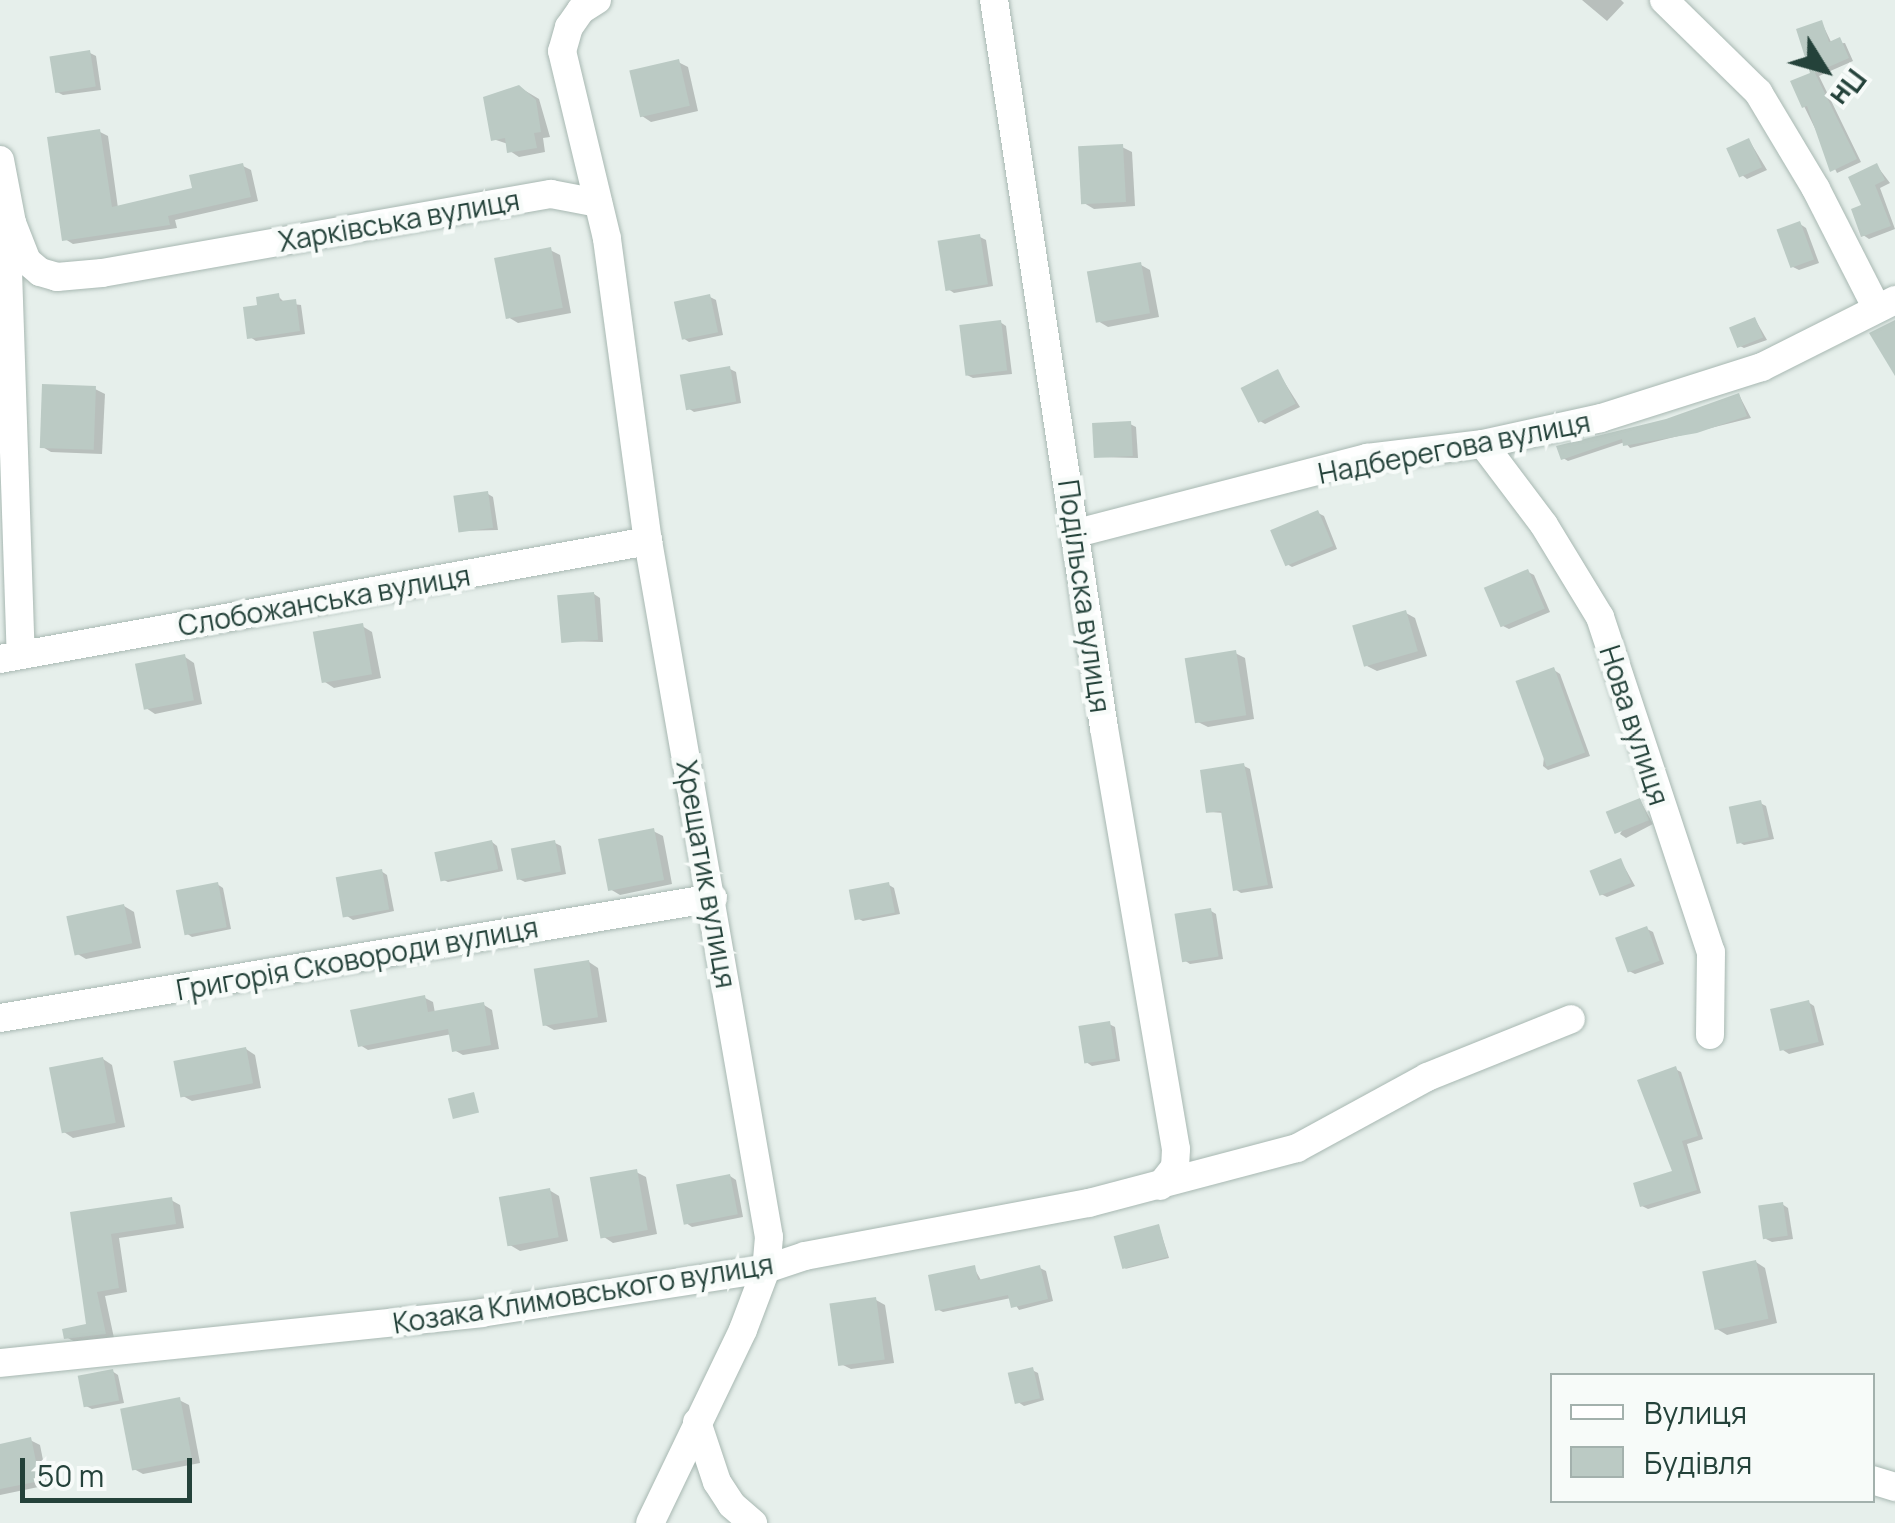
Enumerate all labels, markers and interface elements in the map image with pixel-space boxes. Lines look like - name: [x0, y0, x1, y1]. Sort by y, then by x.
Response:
- north arrow: [1775, 20, 1875, 120]
- text: Пн: [1822, 62, 1875, 115]
- street label: Харківська вулиця: [276, 182, 522, 258]
- street label: Надберегова вулиця: [1315, 404, 1593, 490]
- street label: Подільска вулиця: [1052, 477, 1118, 715]
- street label: Слобожанська вулиця: [175, 558, 473, 642]
- street label: Нова вулиця: [1593, 641, 1677, 809]
- street label: Хрещатик вулиця: [670, 758, 744, 990]
- street label: Григорія Сковороди вулиця: [174, 910, 540, 1006]
- street label: Козака Климовського вулиця: [390, 1246, 776, 1340]
- legend: [1550, 1373, 1875, 1503]
- text: Вулиця: [1644, 1392, 1747, 1433]
- scale bar: [25, 1438, 198, 1500]
- text: Будівля: [1644, 1442, 1752, 1483]
- text: 50 m: [37, 1455, 104, 1496]

